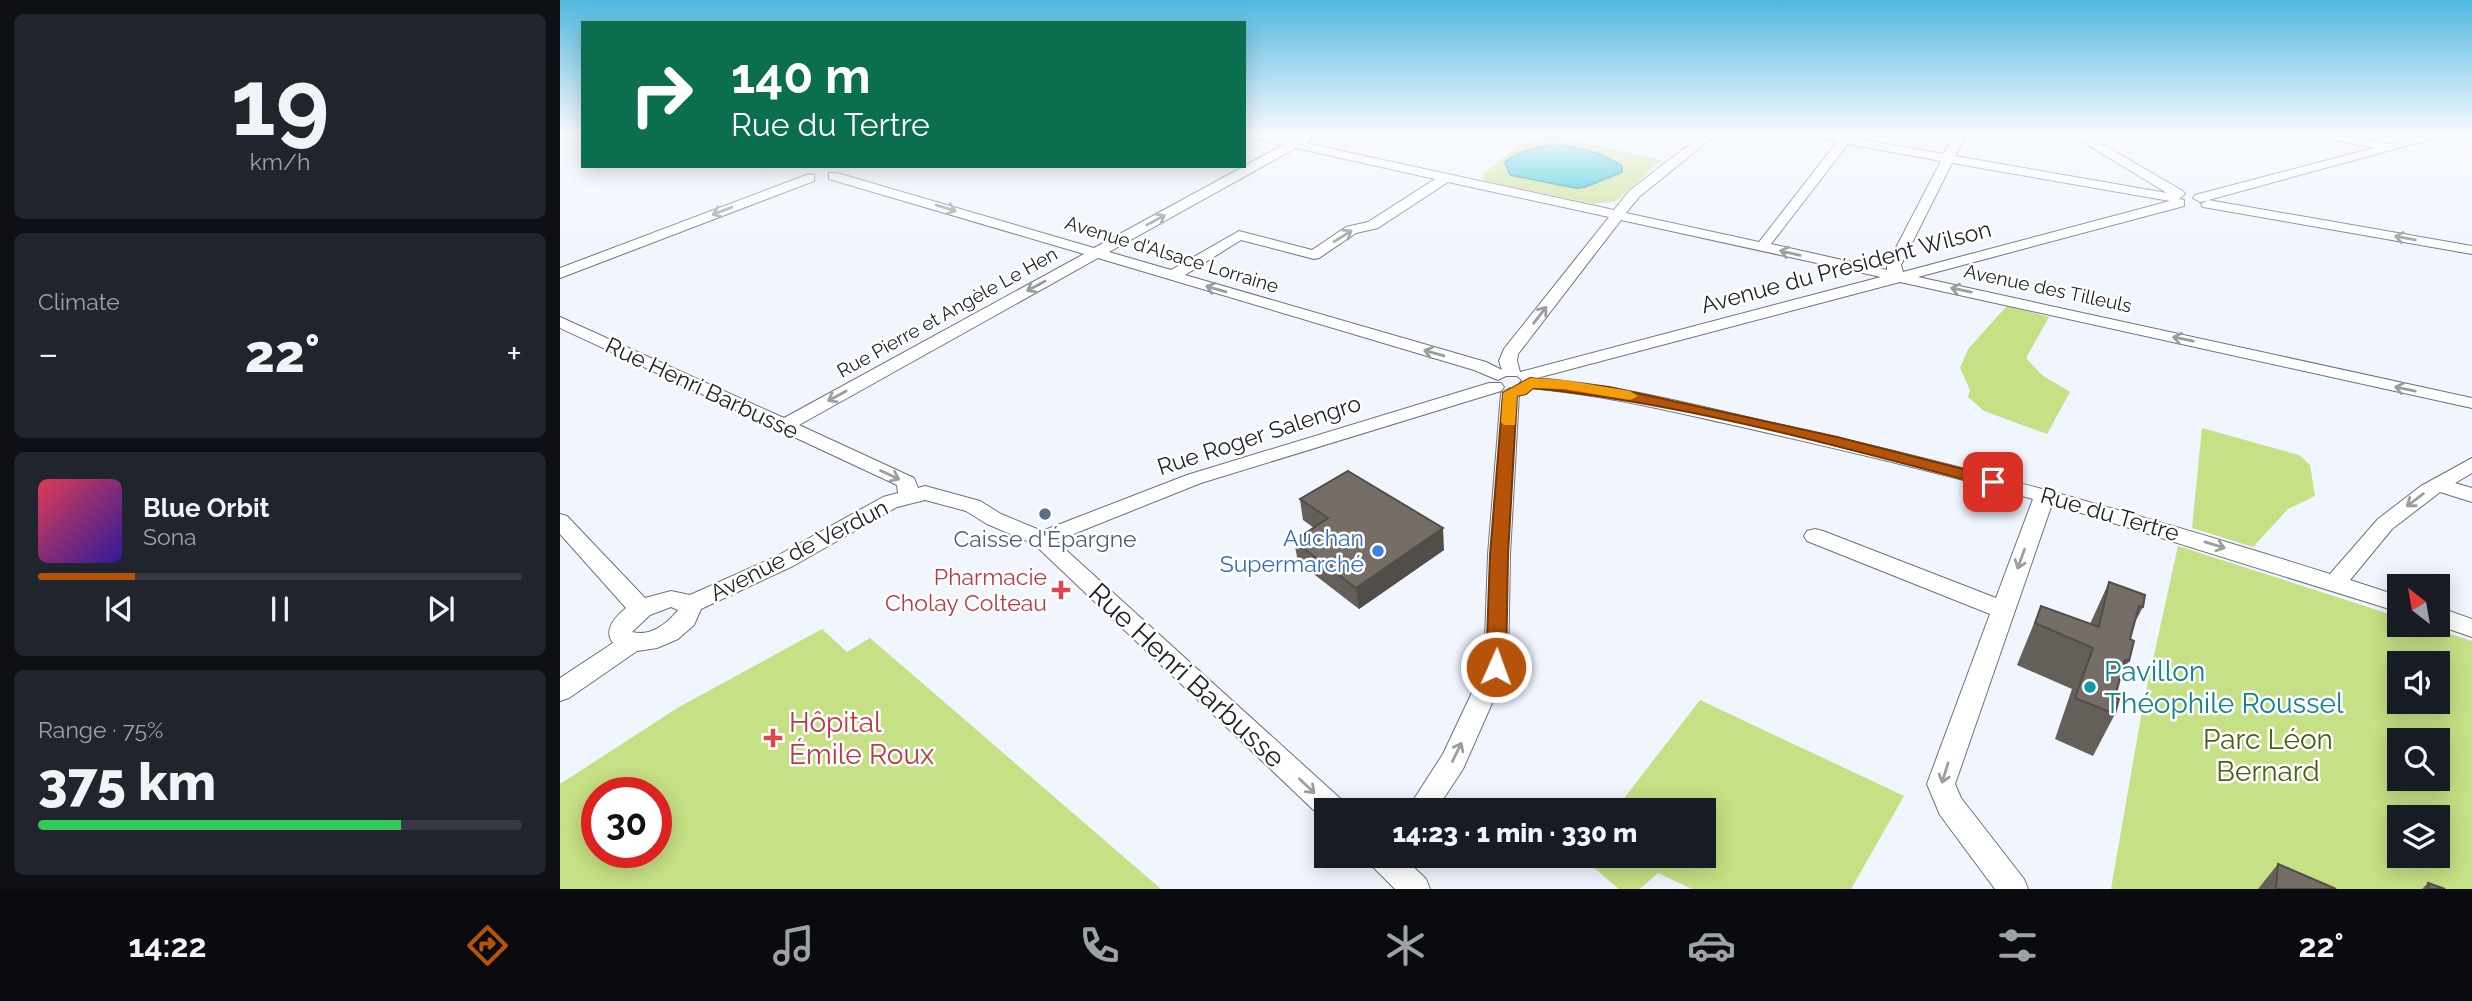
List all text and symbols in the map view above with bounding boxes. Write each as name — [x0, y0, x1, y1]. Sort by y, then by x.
text: 140 m — [731, 47, 871, 104]
text: 19 — [231, 49, 329, 156]
icon: right — [616, 49, 707, 140]
text: Rue du Tertre — [731, 106, 930, 143]
text: km/h — [250, 148, 310, 175]
one-way arrow — [934, 203, 956, 216]
one-way arrow — [712, 206, 734, 219]
street label: Avenue d'Alsace Lorraine — [1063, 211, 1281, 297]
one-way arrow — [1145, 213, 1165, 227]
street label: Avenue du Président Wilson — [1698, 215, 1994, 318]
one-way arrow — [1333, 228, 1352, 243]
one-way arrow — [2394, 231, 2417, 244]
street label: Rue Pierre et Angèle Le Hen — [833, 242, 1061, 382]
one-way arrow — [1779, 246, 1802, 259]
street label: Avenue des Tilleuls — [1962, 259, 2134, 317]
one-way arrow — [1027, 279, 1047, 293]
one-way arrow — [1205, 281, 1227, 294]
one-way arrow — [1950, 283, 1973, 297]
text: Climate — [38, 288, 120, 315]
one-way arrow — [1532, 306, 1547, 324]
text: 22° — [245, 323, 320, 384]
text: − — [38, 331, 58, 376]
text: + — [506, 331, 522, 376]
street label: Rue Henri Barbusse — [601, 331, 803, 444]
one-way arrow — [2172, 332, 2195, 346]
one-way arrow — [1423, 345, 1445, 358]
one-way arrow — [2394, 381, 2417, 395]
street label: Rue Roger Salengro — [1154, 389, 1364, 480]
one-way arrow — [827, 390, 848, 403]
pin — [1963, 452, 2023, 512]
icon: arrive — [1974, 463, 2012, 501]
one-way arrow — [879, 468, 900, 482]
street label: Rue du Tertre — [2038, 481, 2183, 546]
text: Blue Orbit — [143, 493, 270, 523]
street label: Avenue de Verdun — [705, 493, 892, 606]
one-way arrow — [2406, 493, 2424, 508]
marker: Caisse d'Épargne — [1037, 506, 1053, 522]
text: Sona — [143, 523, 197, 550]
place label: Auchan Supermarché — [1220, 524, 1364, 577]
place label: Caisse d'Épargne — [953, 525, 1137, 552]
one-way arrow — [2203, 540, 2225, 552]
marker: Auchan Supermarché — [1370, 543, 1386, 559]
one-way arrow — [2014, 548, 2027, 570]
place label: Pharmacie Cholay Colteau — [885, 563, 1047, 616]
north arrow — [2387, 574, 2450, 637]
map controls — [2387, 574, 2450, 868]
street label: Rue Henri Barbusse — [1082, 576, 1291, 775]
marker: Pharmacie Cholay Colteau — [1053, 582, 1069, 598]
icon: previous — [100, 590, 138, 628]
icon: pause — [261, 590, 299, 628]
icon: next — [422, 590, 460, 628]
position arrow — [1459, 630, 1533, 704]
button: sound — [2387, 651, 2450, 714]
place label: Pavillon Théophile Roussel — [2104, 655, 2344, 720]
marker: Pavillon Théophile Roussel — [2082, 679, 2098, 695]
place label: Hôpital Émile Roux — [789, 706, 934, 771]
text: Range · 75% — [38, 716, 163, 743]
park label: Parc Léon Bernard — [2203, 723, 2333, 788]
marker: Hôpital Émile Roux — [763, 728, 783, 748]
button: search — [2387, 728, 2450, 791]
one-way arrow — [1451, 742, 1464, 763]
text: 375 km — [38, 751, 216, 812]
one-way arrow — [1938, 762, 1951, 784]
speed limit sign: 30 — [581, 777, 672, 868]
one-way arrow — [1298, 778, 1315, 795]
button: layers — [2387, 805, 2450, 868]
text: 14:23 · 1 min · 330 m — [1393, 818, 1637, 848]
icon: directions — [463, 921, 512, 970]
icon: music — [769, 921, 818, 970]
icon: phone — [1075, 921, 1124, 970]
icon: climate — [1381, 921, 1430, 970]
icon: car — [1687, 921, 1736, 970]
icon: filters — [1993, 921, 2042, 970]
text: 14:22 — [128, 927, 207, 964]
text: 22° — [2299, 927, 2344, 964]

